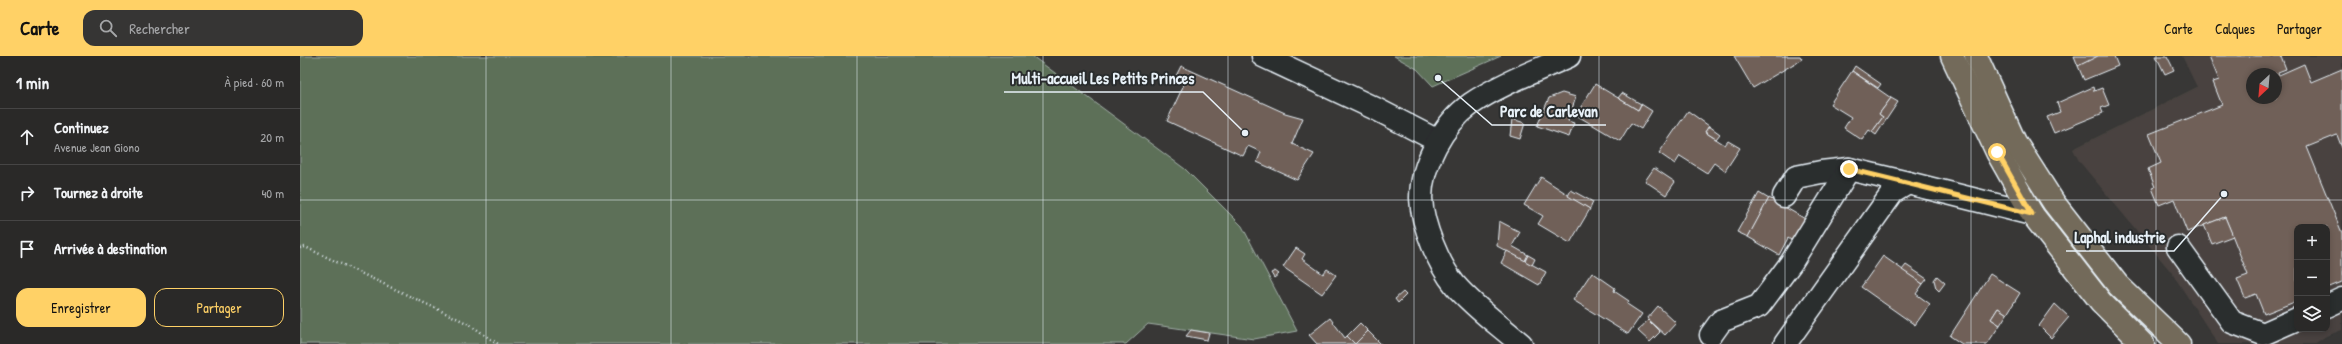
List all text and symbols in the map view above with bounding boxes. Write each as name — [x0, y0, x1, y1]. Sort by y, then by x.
search box — [83, 10, 363, 46]
text: Carte — [20, 15, 59, 41]
icon: search — [97, 17, 119, 39]
text: Rechercher — [129, 18, 190, 39]
text: Carte — [2164, 19, 2193, 38]
text: Calques — [2215, 19, 2255, 38]
text: Partager — [2277, 19, 2322, 38]
callout: Multi-accueil Les Petits Princes — [1004, 64, 1203, 92]
text: Multi-accueil Les Petits Princes — [1012, 67, 1195, 89]
north arrow — [2246, 68, 2282, 104]
text: 1 min — [16, 71, 49, 94]
text: À pied · 60 m — [225, 73, 284, 91]
callout: Parc de Carlevan — [1492, 97, 1606, 125]
text: Parc de Carlevan — [1500, 100, 1598, 122]
text: Continuez — [54, 117, 109, 138]
icon: ahead — [16, 126, 38, 148]
text: 20 m — [260, 128, 284, 146]
text: Avenue Jean Giono — [54, 138, 139, 156]
route start — [1988, 143, 2006, 161]
route end — [1840, 160, 1858, 178]
icon: right — [16, 182, 38, 204]
text: Tournez à droite — [54, 182, 143, 203]
text: 40 m — [261, 184, 284, 202]
callout: Laphal industrie — [2066, 223, 2174, 251]
map controls — [2294, 224, 2330, 332]
button: + — [2294, 224, 2330, 260]
text: Laphal industrie — [2074, 226, 2166, 249]
icon: arrive — [16, 238, 38, 260]
text: Arrivée à destination — [54, 238, 167, 259]
button: − — [2294, 260, 2330, 296]
button: Enregistrer — [16, 288, 146, 327]
button: Partager — [154, 288, 284, 327]
button: layers — [2294, 296, 2330, 332]

